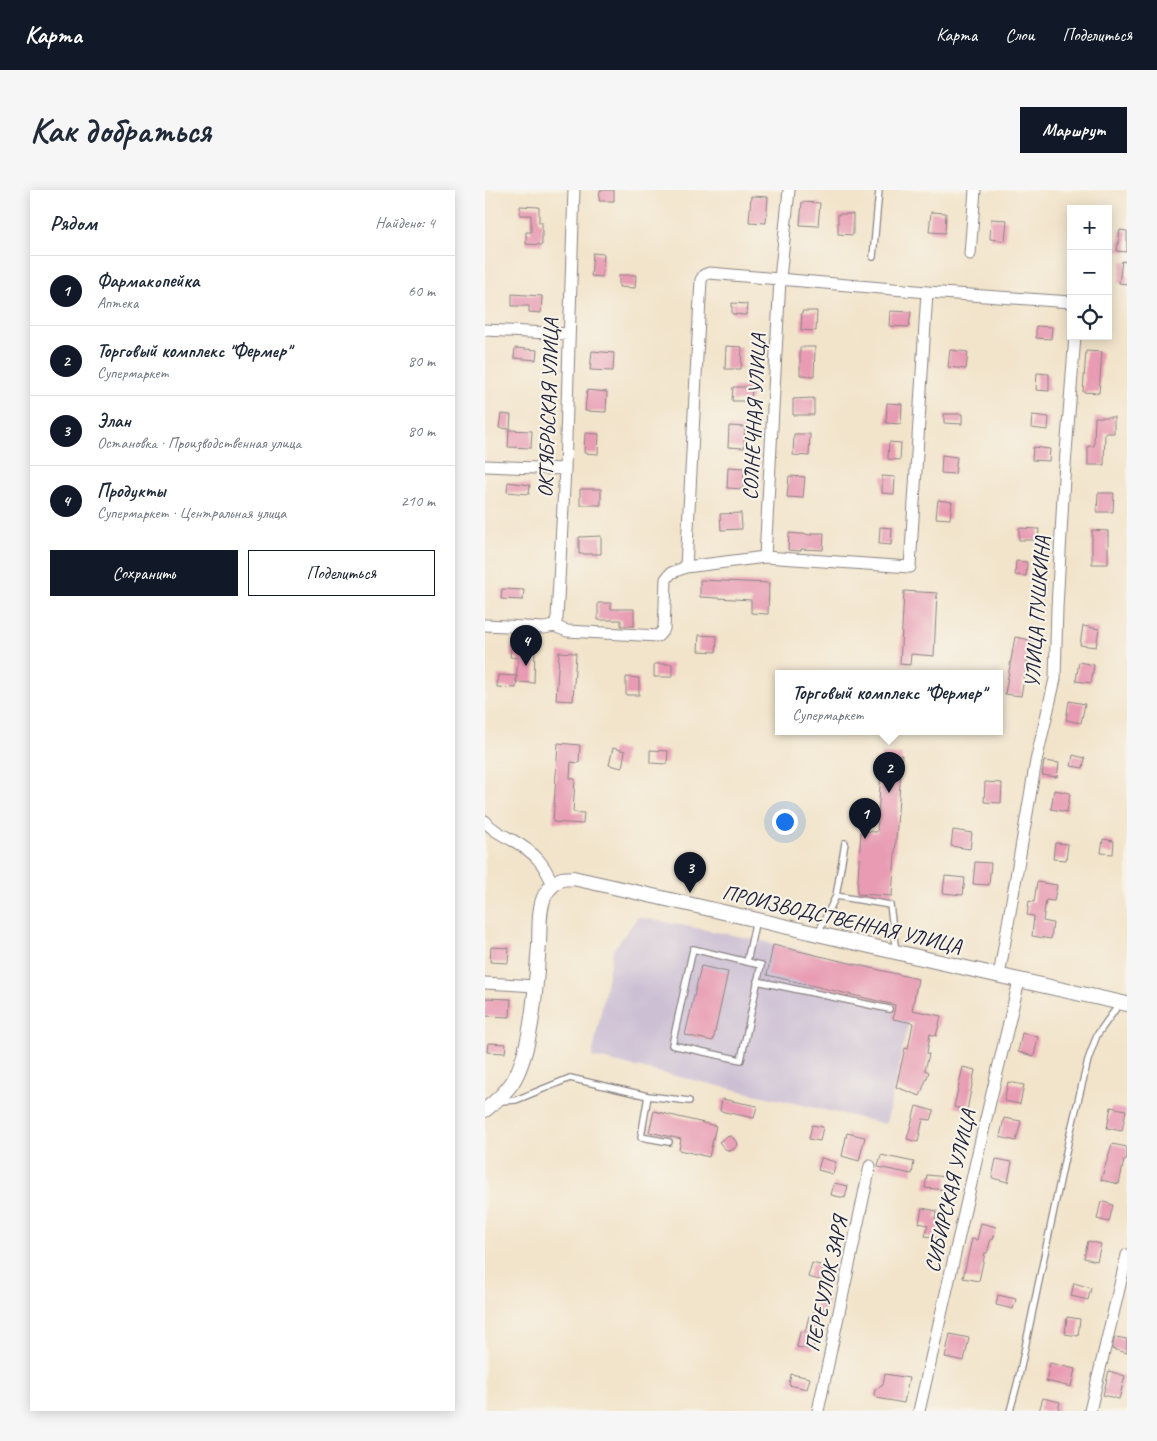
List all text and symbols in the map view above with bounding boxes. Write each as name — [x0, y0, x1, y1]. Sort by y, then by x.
text: Карта — [25, 20, 82, 50]
text: Карта — [936, 24, 977, 46]
text: Слои — [1005, 24, 1034, 46]
text: Поделиться — [1062, 24, 1132, 46]
button: Маршрут — [1020, 107, 1127, 153]
text: Как добраться — [30, 108, 211, 153]
map controls — [1067, 205, 1112, 340]
button: + — [1067, 205, 1112, 250]
text: Рядом — [50, 210, 97, 236]
text: Найдено: 4 — [375, 213, 435, 233]
button: − — [1067, 250, 1112, 295]
text: Фармакопейка — [97, 269, 199, 293]
text: 1 — [62, 281, 70, 301]
text: 60 m — [408, 281, 435, 301]
text: Аптека — [97, 293, 138, 313]
button: locate — [1067, 295, 1112, 340]
street label: ОКТЯБРЬСКАЯ УЛИЦА — [532, 316, 564, 498]
street label: СОЛНЕЧНАЯ УЛИЦА — [737, 332, 771, 501]
text: Торговый комплекс "Фермер" — [97, 339, 291, 363]
text: 2 — [62, 351, 70, 371]
text: 80 m — [408, 351, 435, 371]
text: Супермаркет — [97, 363, 168, 383]
text: Элан — [97, 409, 131, 433]
text: 3 — [62, 421, 70, 441]
text: 80 m — [408, 421, 435, 441]
text: Остановка · Производственная улица — [97, 433, 301, 453]
text: Продукты — [97, 479, 166, 503]
text: 4 — [62, 491, 70, 511]
text: 210 m — [401, 491, 435, 511]
text: Супермаркет · Центральная улица — [97, 503, 286, 523]
street label: УЛИЦА ПУШКИНА — [1019, 535, 1055, 689]
button: Сохранить — [50, 550, 238, 596]
button: Поделиться — [248, 550, 435, 596]
pin: 4 — [510, 625, 542, 666]
popup — [775, 670, 1003, 735]
text: Торговый комплекс "Фермер" — [792, 681, 986, 705]
text: Супермаркет — [792, 705, 864, 725]
pin: 2 — [873, 752, 905, 793]
pin: 1 — [849, 798, 881, 839]
your location — [772, 809, 798, 835]
pin: 3 — [674, 852, 706, 893]
street label: ПРОИЗВОДСТВЕННАЯ УЛИЦА — [720, 879, 965, 959]
street label: СИБИРСКАЯ УЛИЦА — [919, 1106, 982, 1275]
street label: ПЕРЕУЛОК ЗАРЯ — [799, 1211, 854, 1354]

